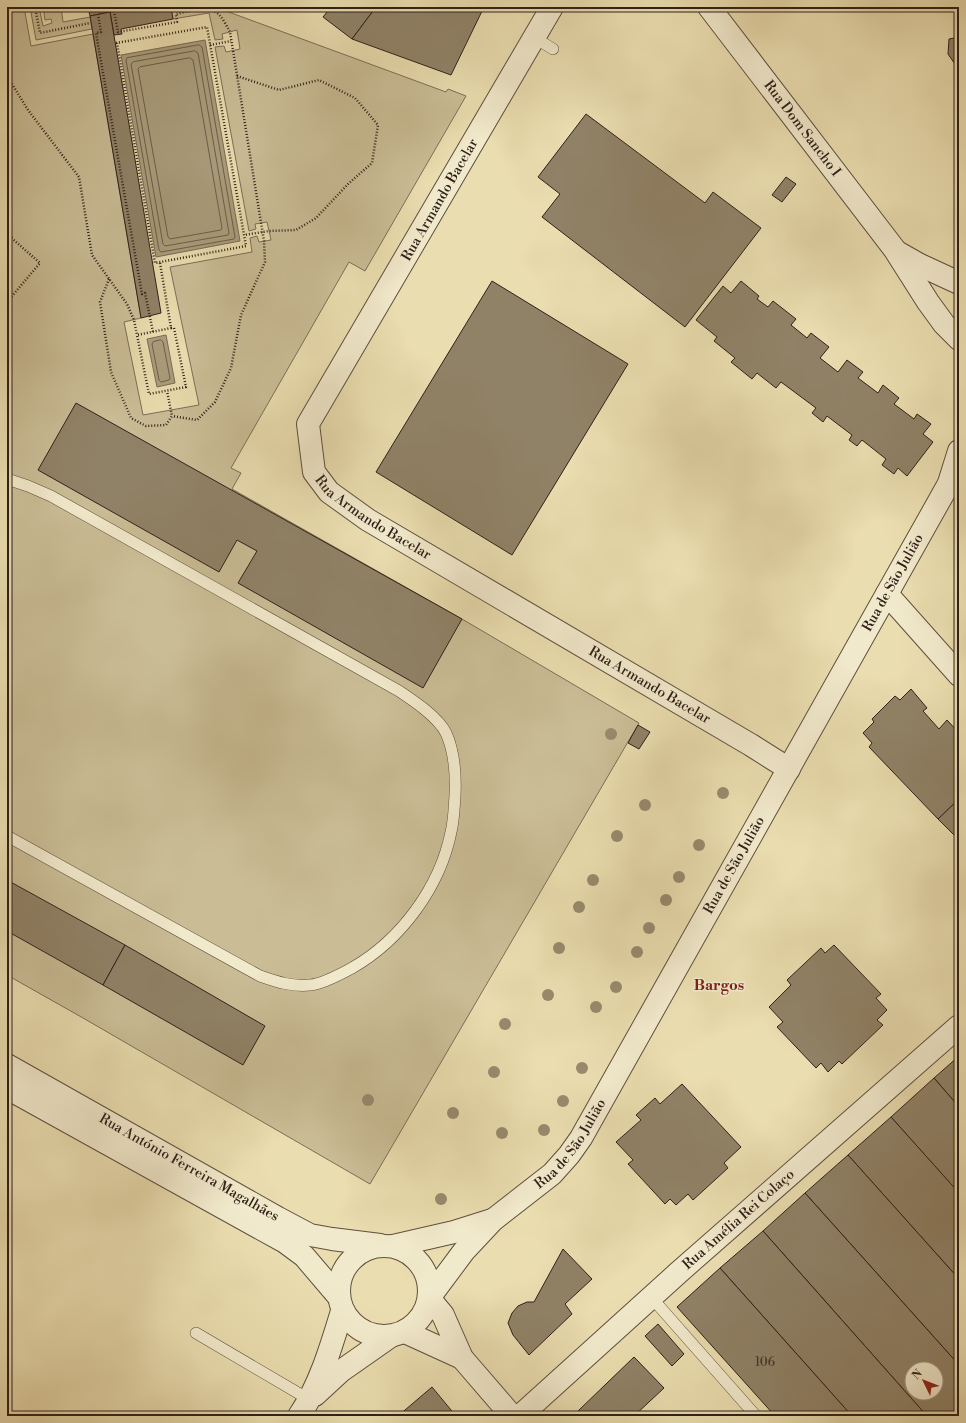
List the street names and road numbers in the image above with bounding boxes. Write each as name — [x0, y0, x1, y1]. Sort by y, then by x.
street label: Rua Dom Sancho I — [759, 77, 845, 181]
street label: Rua Armando Bacelar — [398, 136, 482, 264]
street label: Rua Armando Bacelar — [311, 472, 434, 564]
street label: Rua de São Julião — [858, 531, 928, 635]
street label: Rua Armando Bacelar — [585, 643, 714, 728]
street label: Rua de São Julião — [700, 813, 769, 917]
street label: Rua de São Julião — [531, 1096, 610, 1193]
street label: Rua António Ferreira Magalhães — [96, 1110, 282, 1226]
street label: Rua Amélia Rei Colaço — [679, 1165, 799, 1274]

